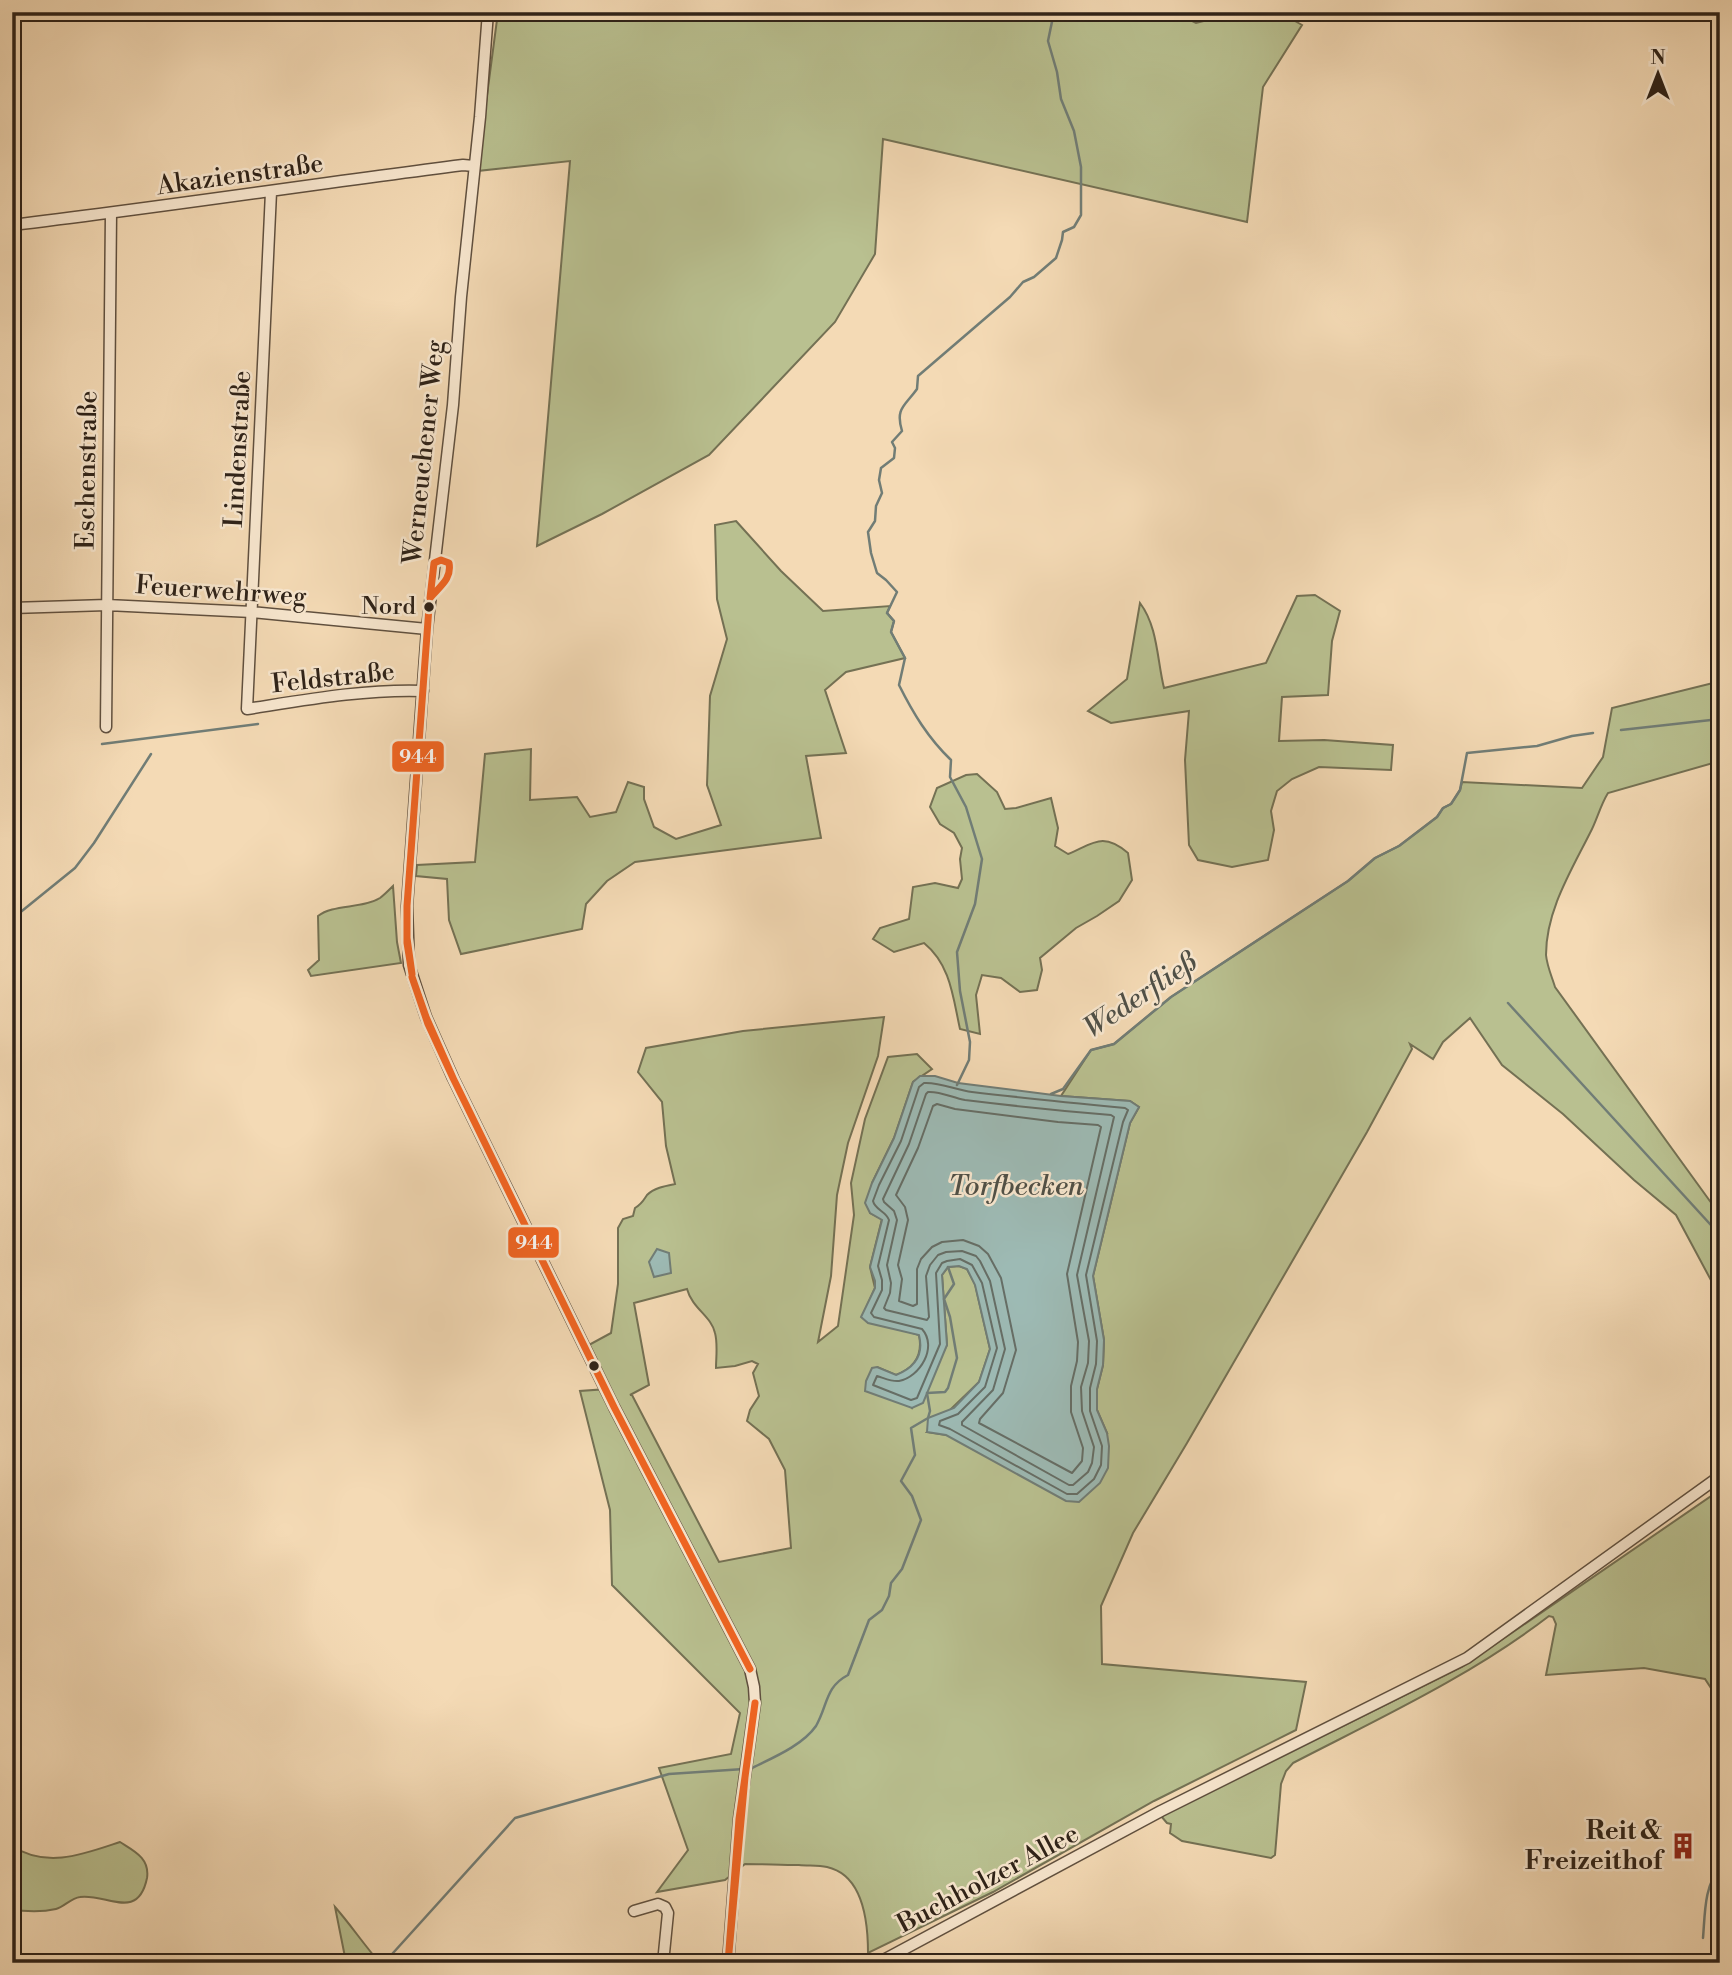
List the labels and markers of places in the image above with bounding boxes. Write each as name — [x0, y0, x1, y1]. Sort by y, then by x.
place label: Nord — [361, 592, 416, 622]
marker: Nord — [422, 600, 436, 614]
unlabelled marker — [587, 1359, 601, 1373]
place label: Reit & Freizeithof — [1525, 1815, 1665, 1877]
building icon: Reit & Freizeithof — [1668, 1831, 1698, 1861]

